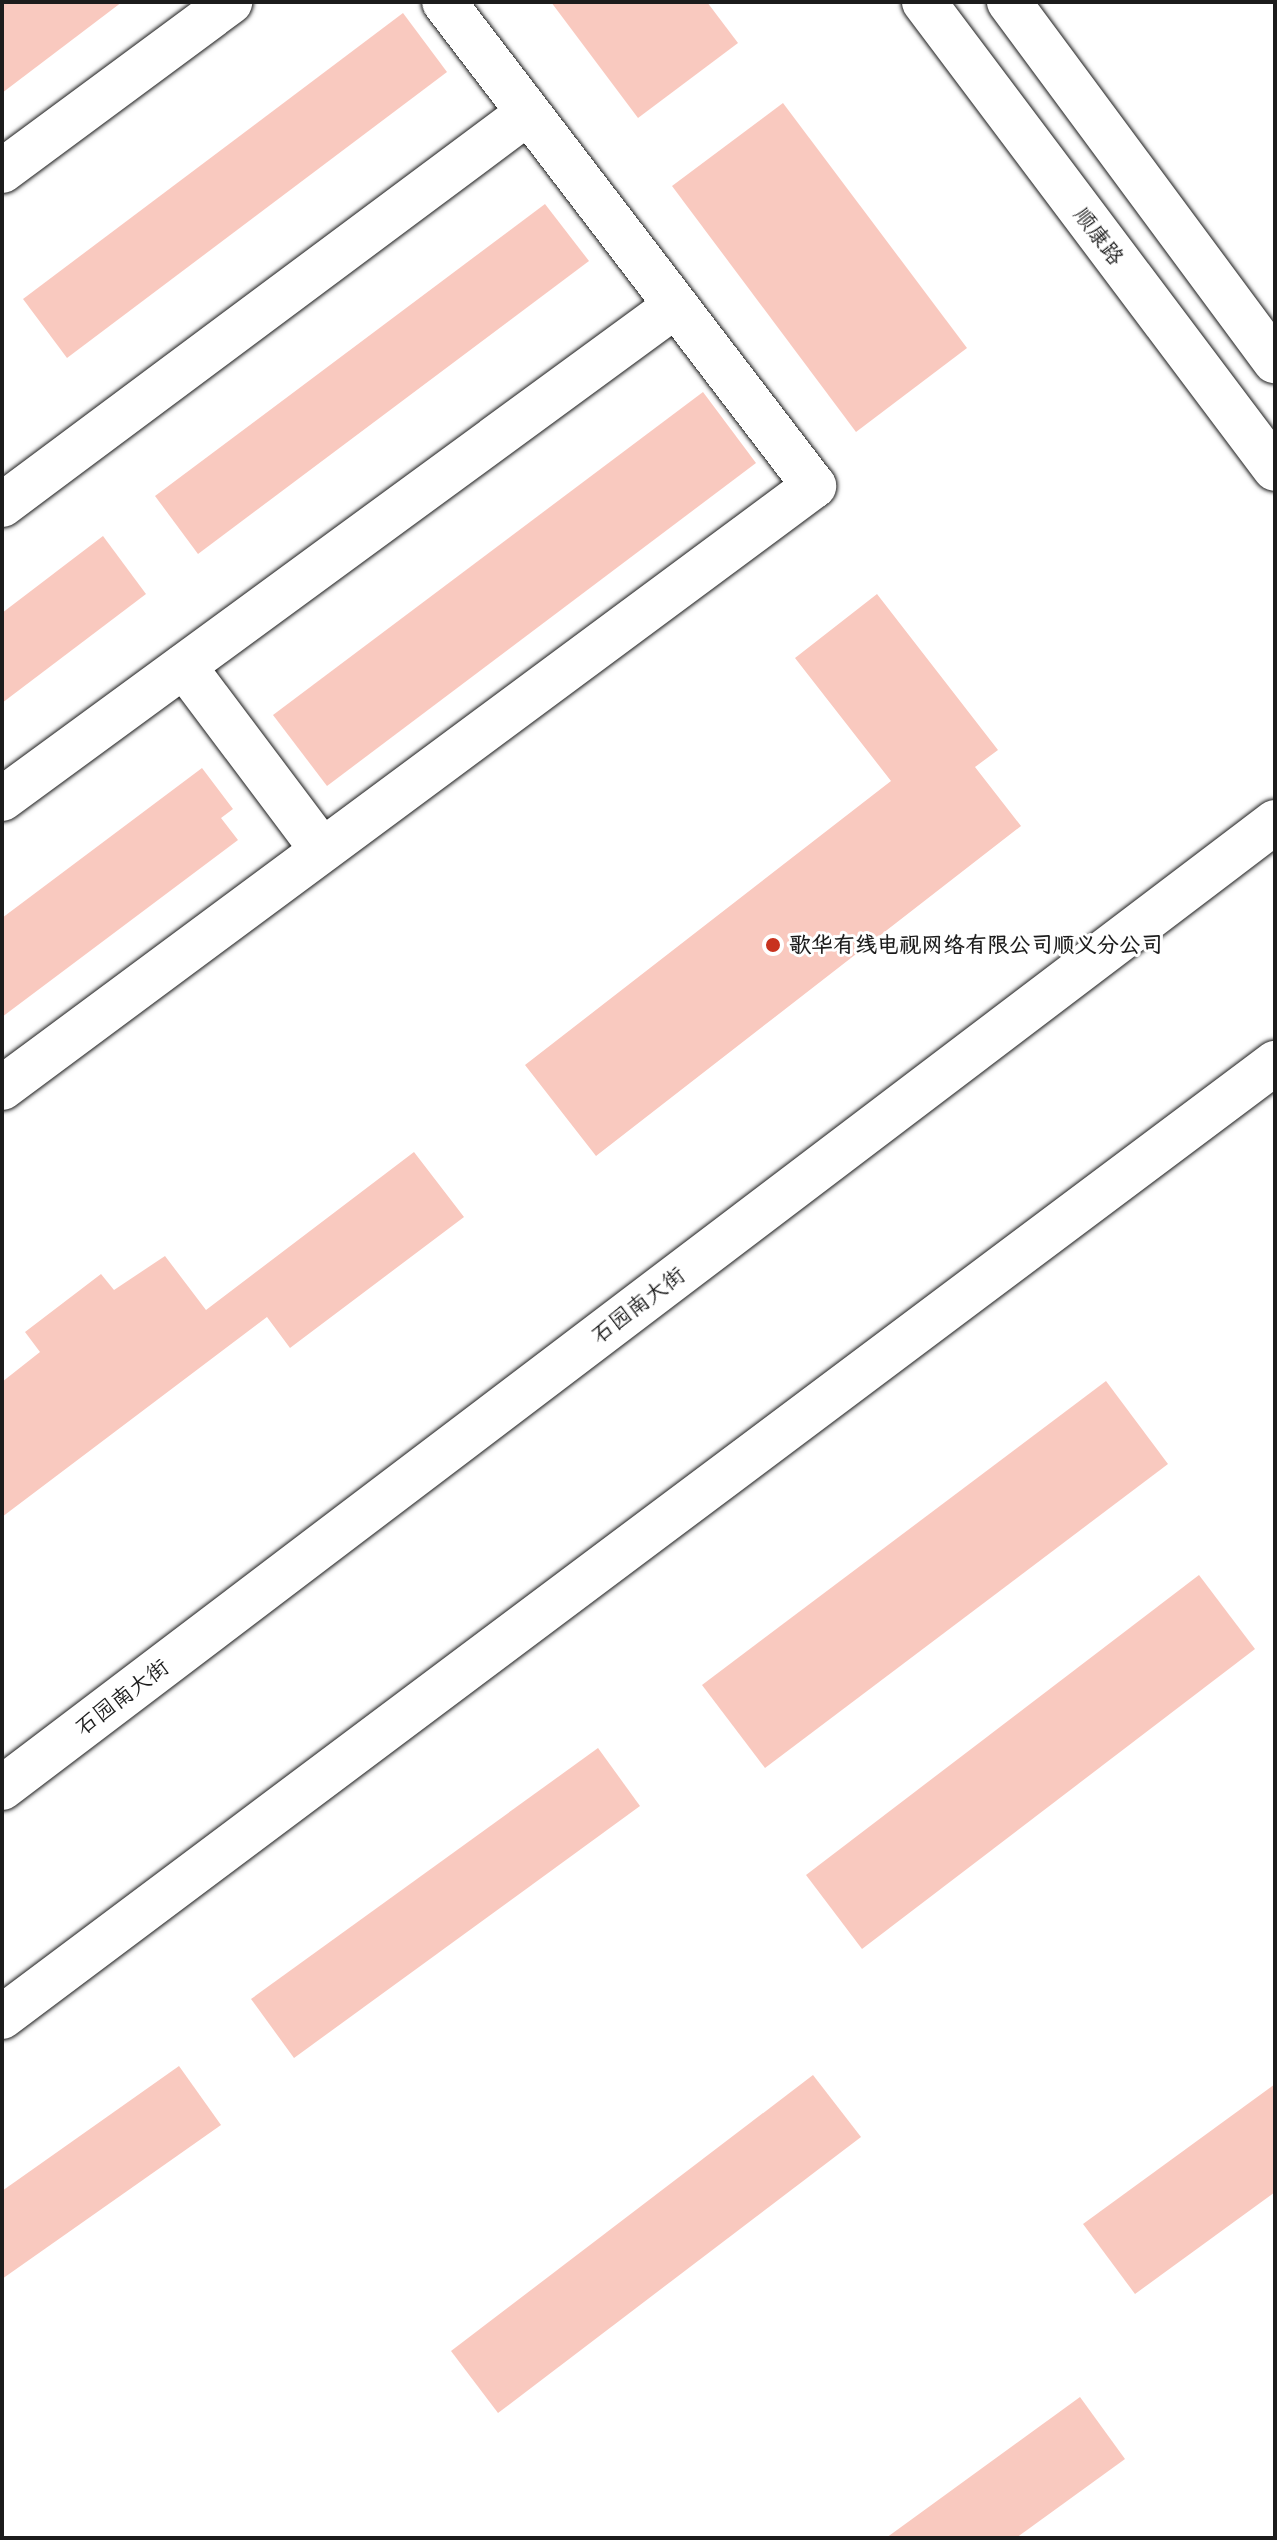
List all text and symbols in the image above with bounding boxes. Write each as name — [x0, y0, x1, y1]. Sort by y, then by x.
street label: 顺康路 — [1069, 202, 1129, 270]
place label: 歌华有线电视网络有限公司顺义分公司 — [789, 932, 1163, 958]
marker: 歌华有线电视网络有限公司顺义分公司 — [764, 936, 782, 954]
street label: 石园南大街 — [586, 1261, 690, 1349]
street label: 石园南大街 — [70, 1653, 174, 1741]

